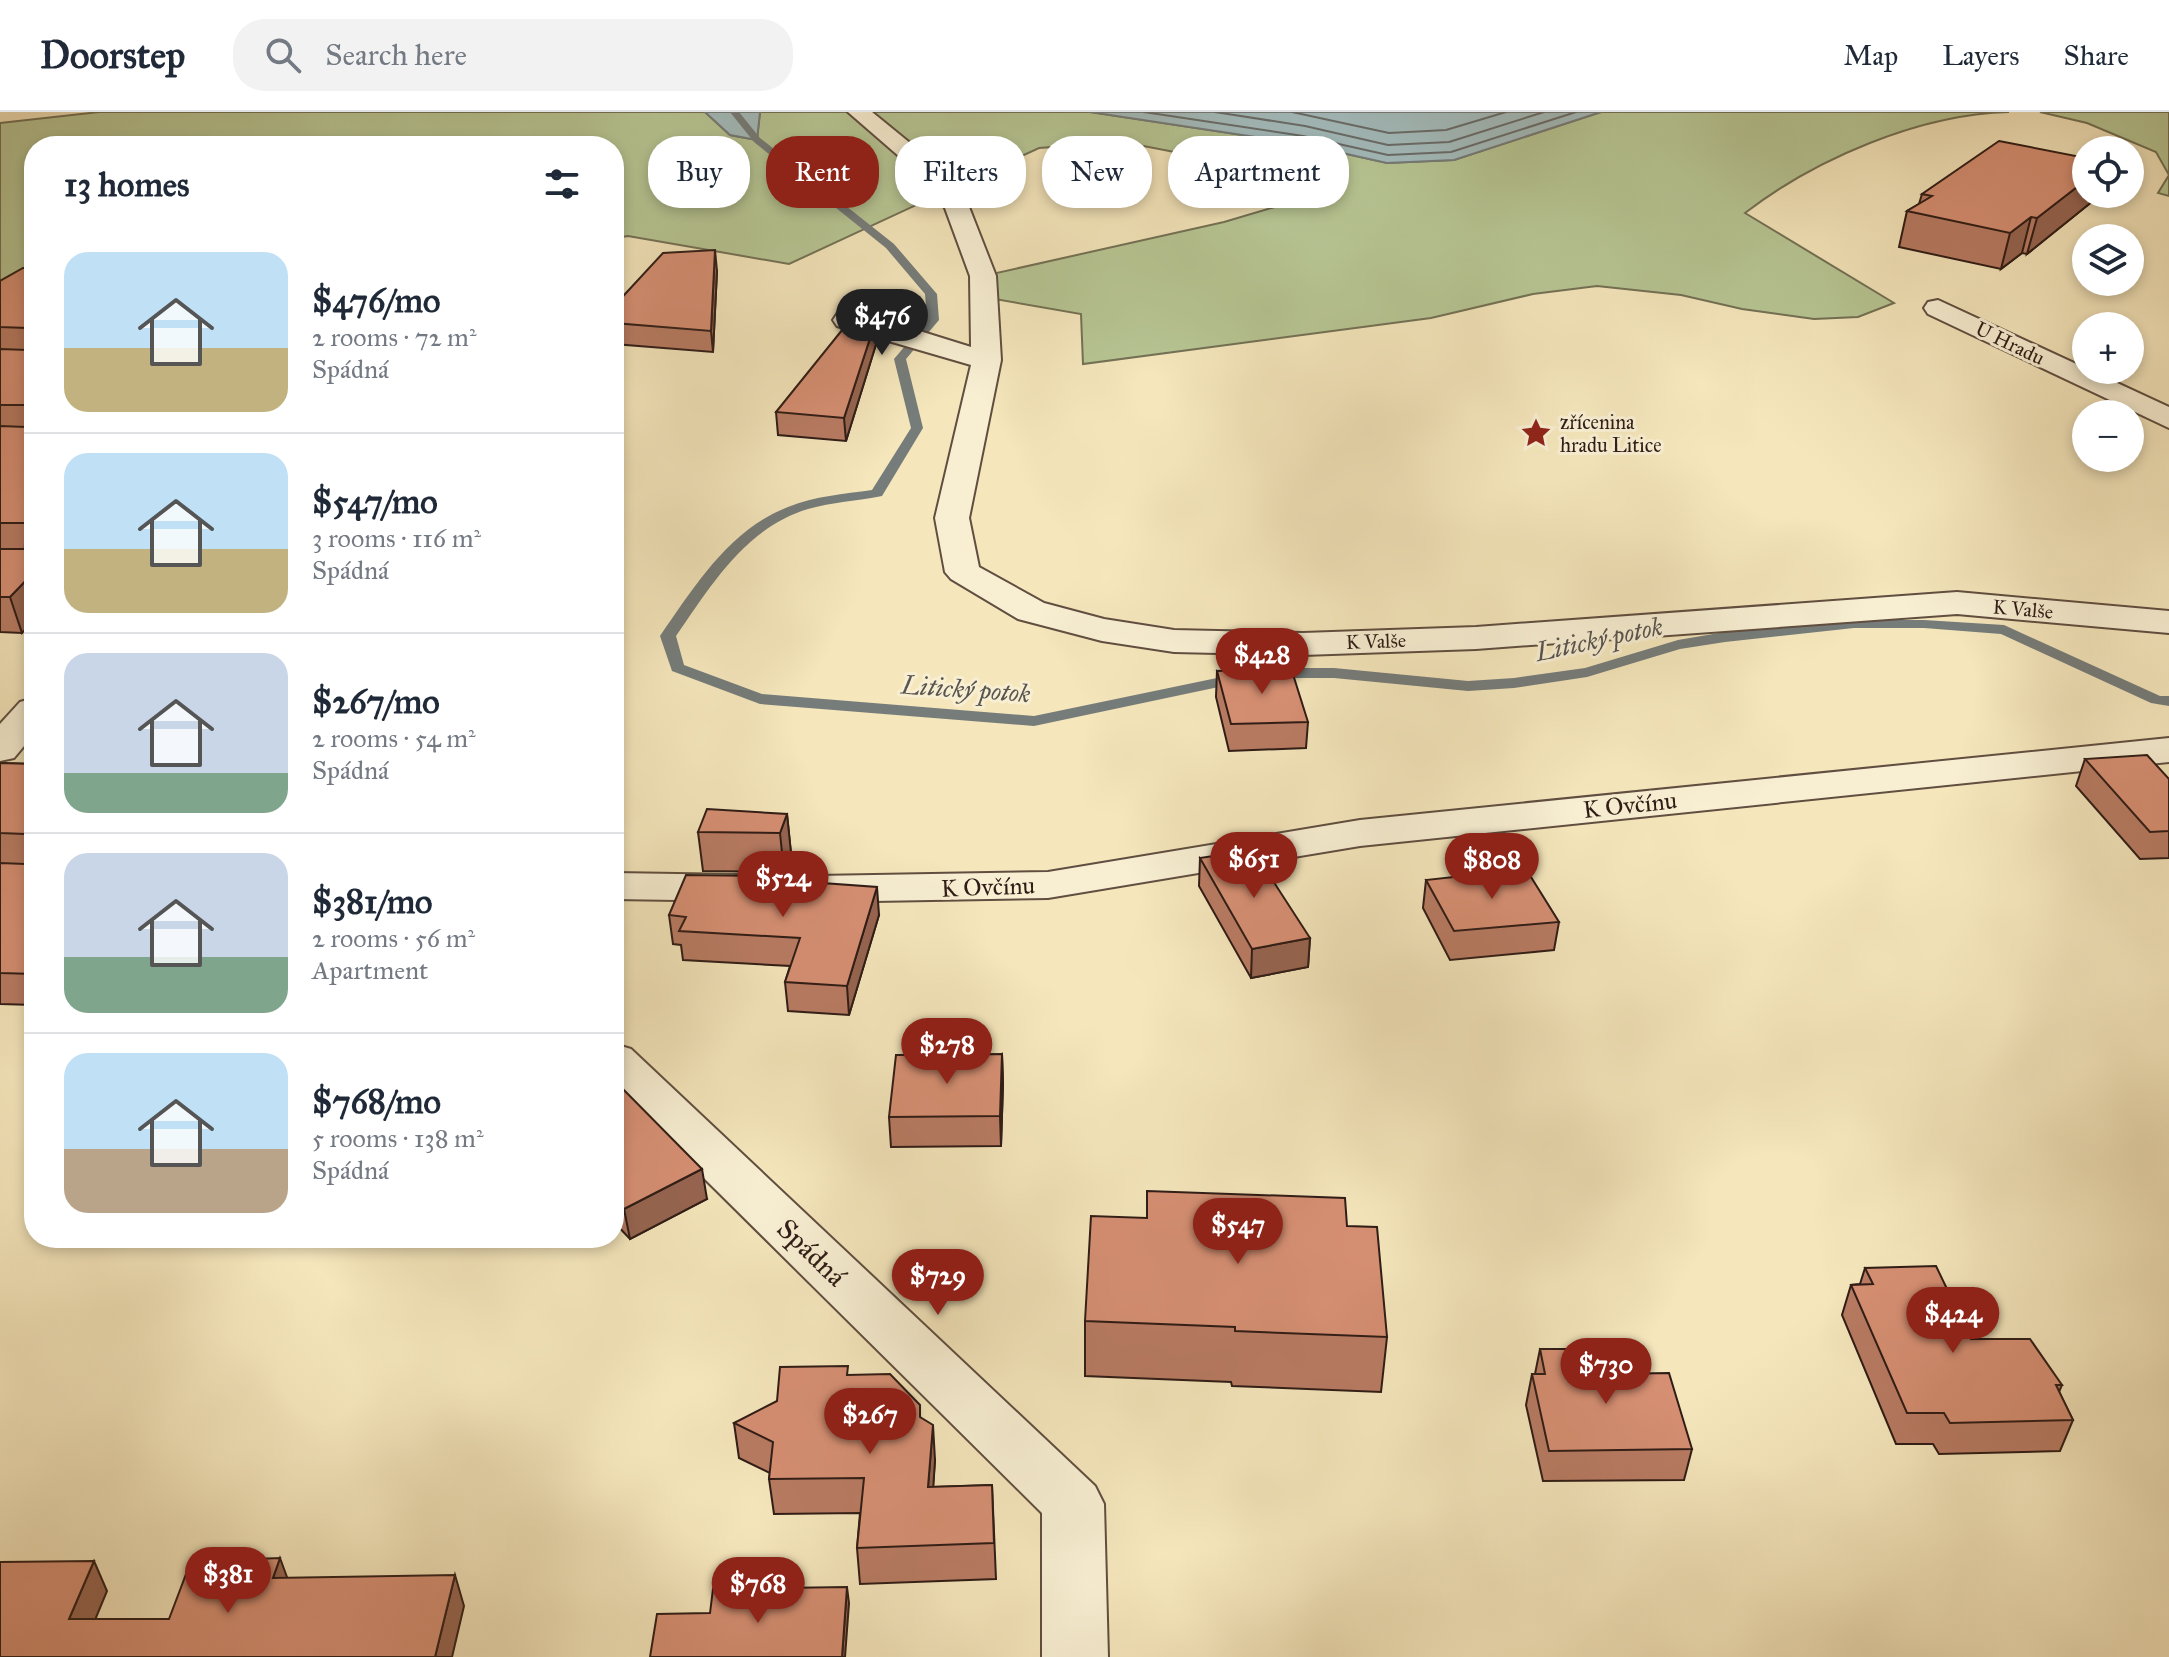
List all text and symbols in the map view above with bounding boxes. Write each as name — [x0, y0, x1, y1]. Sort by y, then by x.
search box — [233, 19, 793, 91]
text: Doorstep — [40, 32, 185, 78]
icon: search — [261, 33, 305, 77]
text: Search here — [325, 37, 467, 73]
text: Map — [1843, 38, 1898, 73]
text: Layers — [1942, 38, 2020, 73]
text: Share — [2064, 38, 2129, 73]
chip: Buy — [648, 136, 750, 208]
chip: Rent — [766, 136, 879, 208]
chip: Filters — [895, 136, 1026, 208]
chip: New — [1042, 136, 1152, 208]
chip: Apartment — [1168, 136, 1349, 208]
map controls — [2072, 136, 2144, 472]
button: locate — [2072, 136, 2144, 208]
icon: filters — [540, 162, 584, 206]
text: 13 homes — [64, 164, 189, 205]
button: layers — [2072, 224, 2144, 296]
text: $476/mo — [312, 280, 440, 321]
icon: home — [128, 284, 224, 380]
pin: $476 — [835, 289, 929, 357]
text: $476 — [854, 299, 910, 331]
button: + — [2072, 312, 2144, 384]
street label: U Hradu — [1971, 316, 2049, 370]
text: 2 rooms · 72 m² — [312, 321, 476, 353]
text: Spádná — [312, 353, 389, 385]
button: − — [2072, 400, 2144, 472]
place label: zřícenina hradu Litice — [1560, 410, 1662, 457]
place icon: zřícenina hradu Litice — [1519, 416, 1553, 450]
text: $547/mo — [312, 481, 438, 522]
icon: home — [128, 485, 224, 581]
text: 3 rooms · 116 m² — [312, 522, 481, 554]
text: Spádná — [312, 554, 389, 586]
street label: K Valše — [1992, 594, 2054, 624]
water label: Litický potok — [1531, 610, 1666, 669]
pin: $428 — [1215, 628, 1309, 696]
street label: K Valše — [1345, 628, 1407, 654]
text: $428 — [1234, 638, 1290, 670]
water label: Litický potok — [899, 668, 1032, 711]
text: $267/mo — [312, 681, 440, 722]
icon: home — [128, 685, 224, 781]
text: 2 rooms · 54 m² — [312, 722, 476, 754]
text: Spádná — [312, 754, 389, 786]
street label: K Ovčínu — [1582, 785, 1679, 825]
pin: $651 — [1207, 832, 1301, 900]
pin: $808 — [1445, 833, 1539, 901]
text: $651 — [1228, 842, 1280, 874]
text: $808 — [1463, 843, 1521, 875]
pin: $524 — [736, 851, 830, 919]
text: $524 — [756, 861, 811, 893]
street label: K Ovčínu — [940, 870, 1036, 904]
text: $381/mo — [312, 881, 433, 922]
icon: home — [128, 885, 224, 981]
text: 2 rooms · 56 m² — [312, 922, 475, 954]
text: Apartment — [312, 954, 428, 986]
pin: $278 — [900, 1018, 994, 1086]
text: $278 — [919, 1028, 975, 1060]
text: $768/mo — [312, 1081, 441, 1122]
icon: home — [128, 1085, 224, 1181]
text: 5 rooms · 138 m² — [312, 1122, 484, 1154]
text: Spádná — [312, 1154, 389, 1186]
pin: $547 — [1191, 1198, 1285, 1266]
text: $547 — [1211, 1208, 1265, 1240]
street label: Spádná — [770, 1211, 854, 1294]
pin: $729 — [891, 1249, 985, 1317]
text: $729 — [910, 1259, 966, 1291]
pin: $424 — [1906, 1287, 2000, 1355]
text: $424 — [1924, 1297, 1982, 1329]
pin: $730 — [1559, 1338, 1653, 1406]
text: $730 — [1578, 1348, 1634, 1380]
pin: $267 — [823, 1388, 917, 1456]
text: $267 — [842, 1398, 898, 1430]
pin: $381 — [181, 1547, 275, 1615]
text: $381 — [203, 1557, 253, 1589]
pin: $768 — [711, 1557, 805, 1625]
text: $768 — [730, 1567, 786, 1599]

